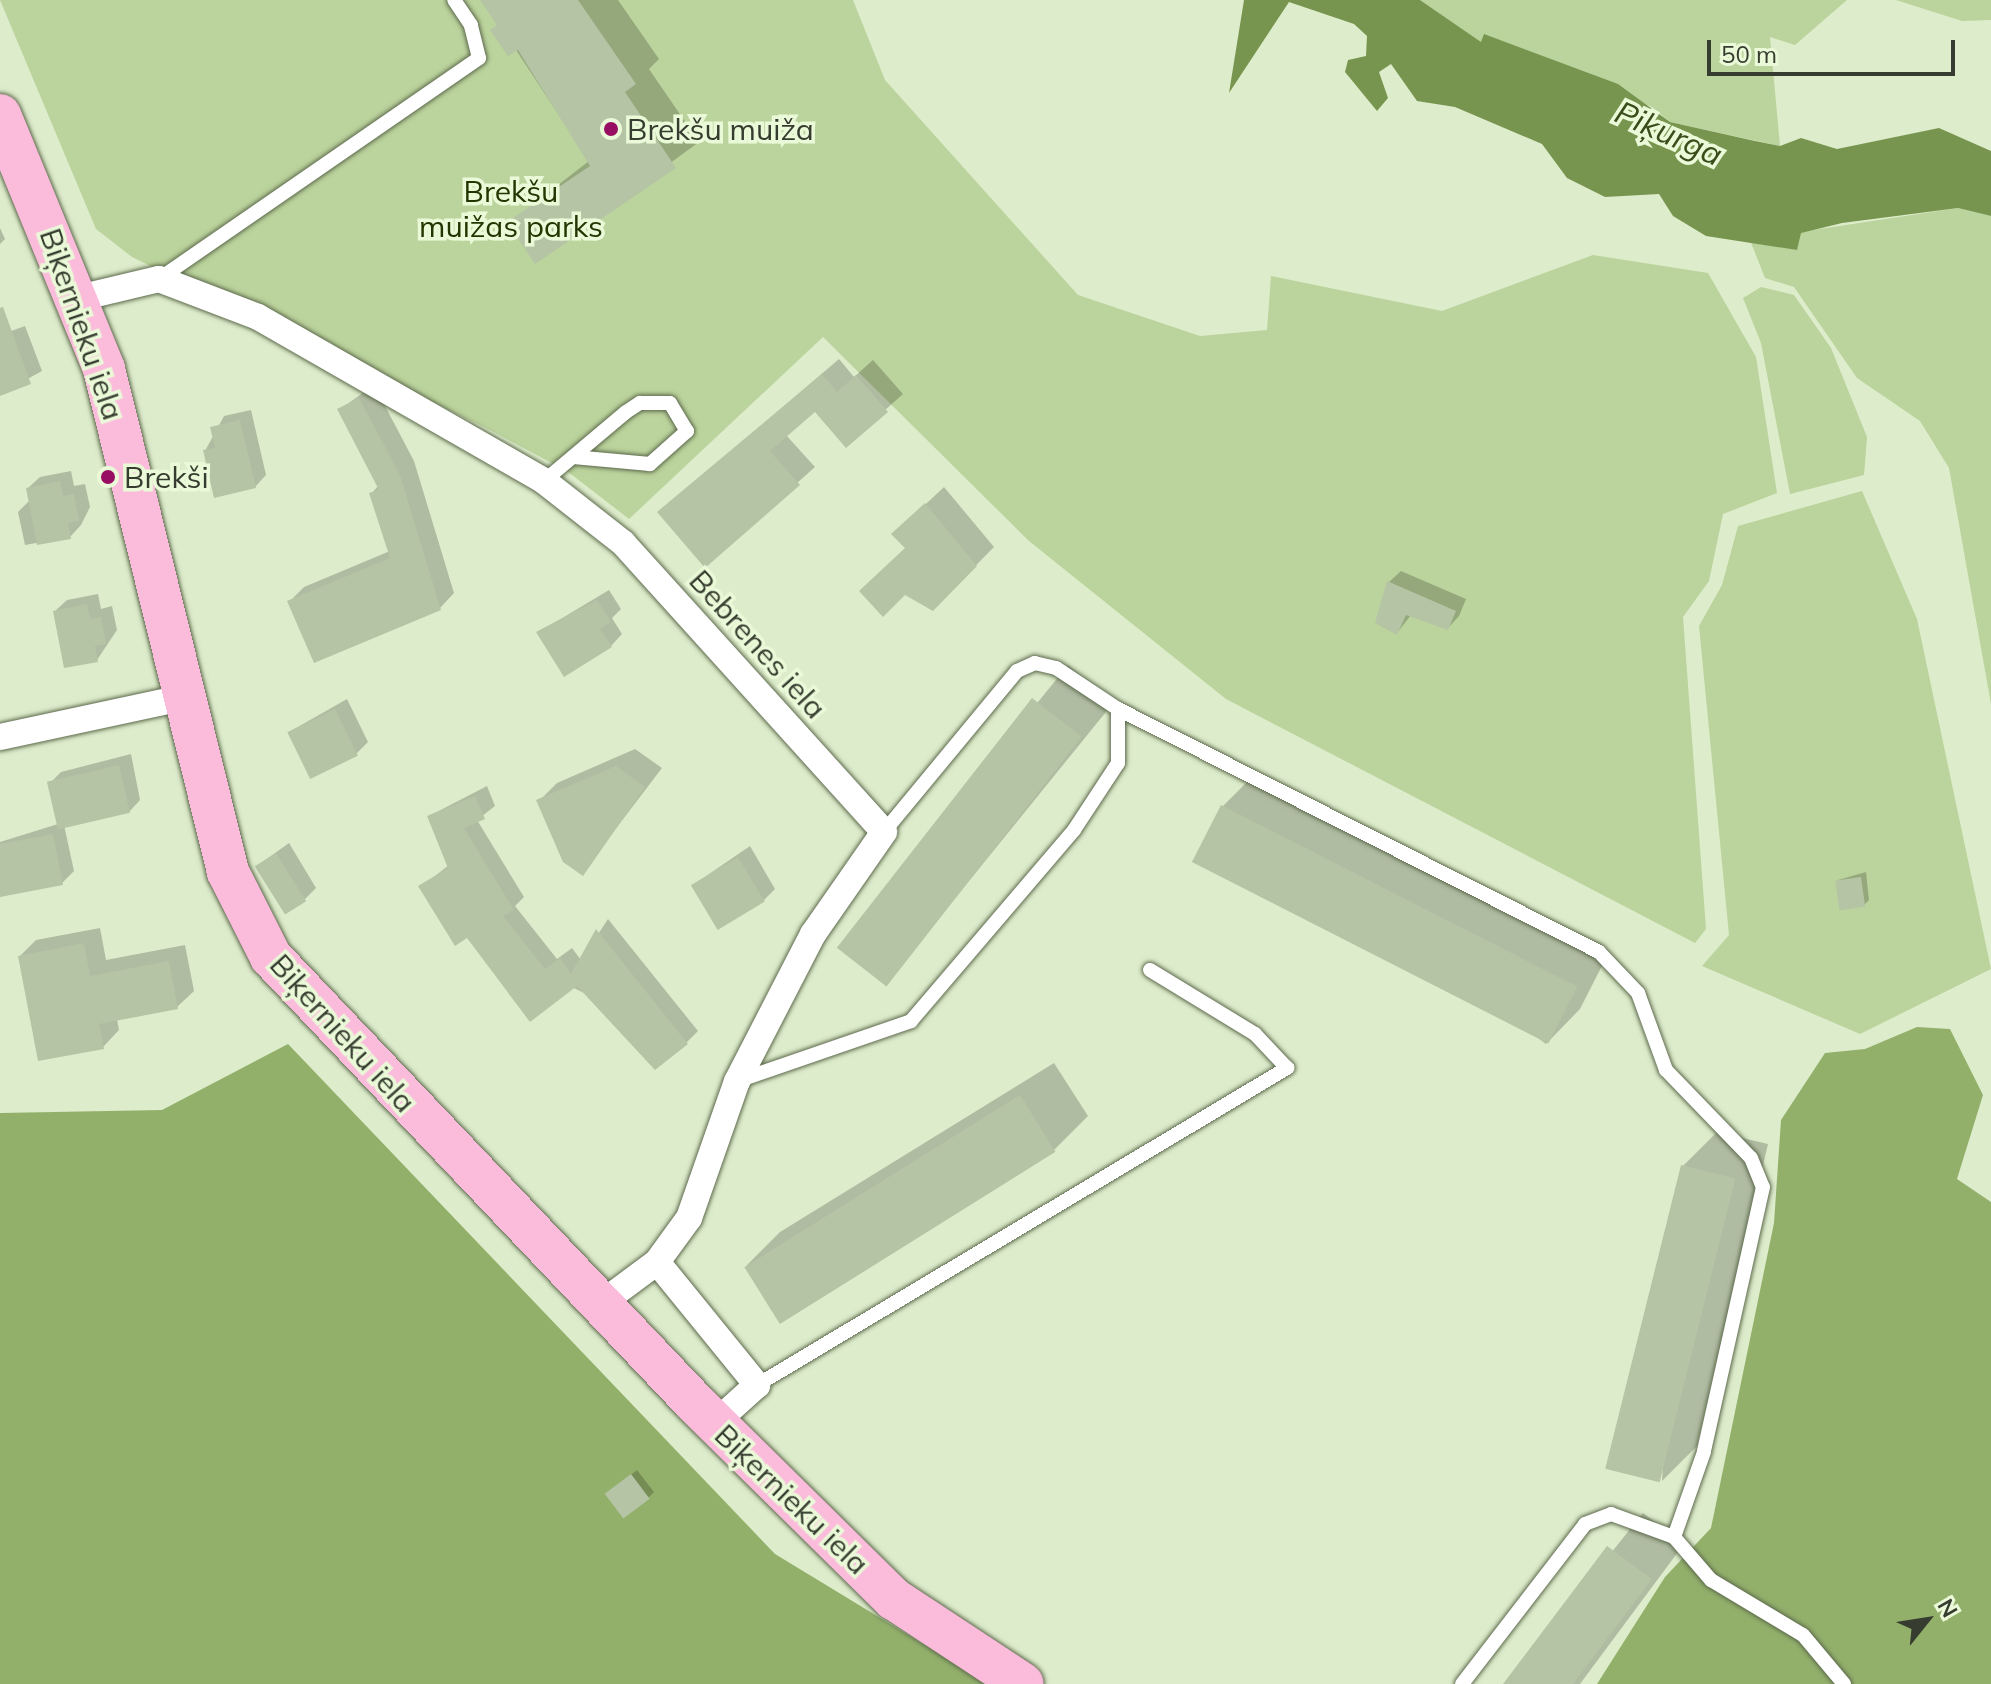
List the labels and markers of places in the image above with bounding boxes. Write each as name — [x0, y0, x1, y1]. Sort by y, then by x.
place label: Brekšu muiža — [627, 111, 814, 147]
marker: Brekšu muiža — [602, 120, 620, 138]
place label: Brekši — [124, 459, 209, 495]
marker: Brekši — [99, 468, 117, 486]

